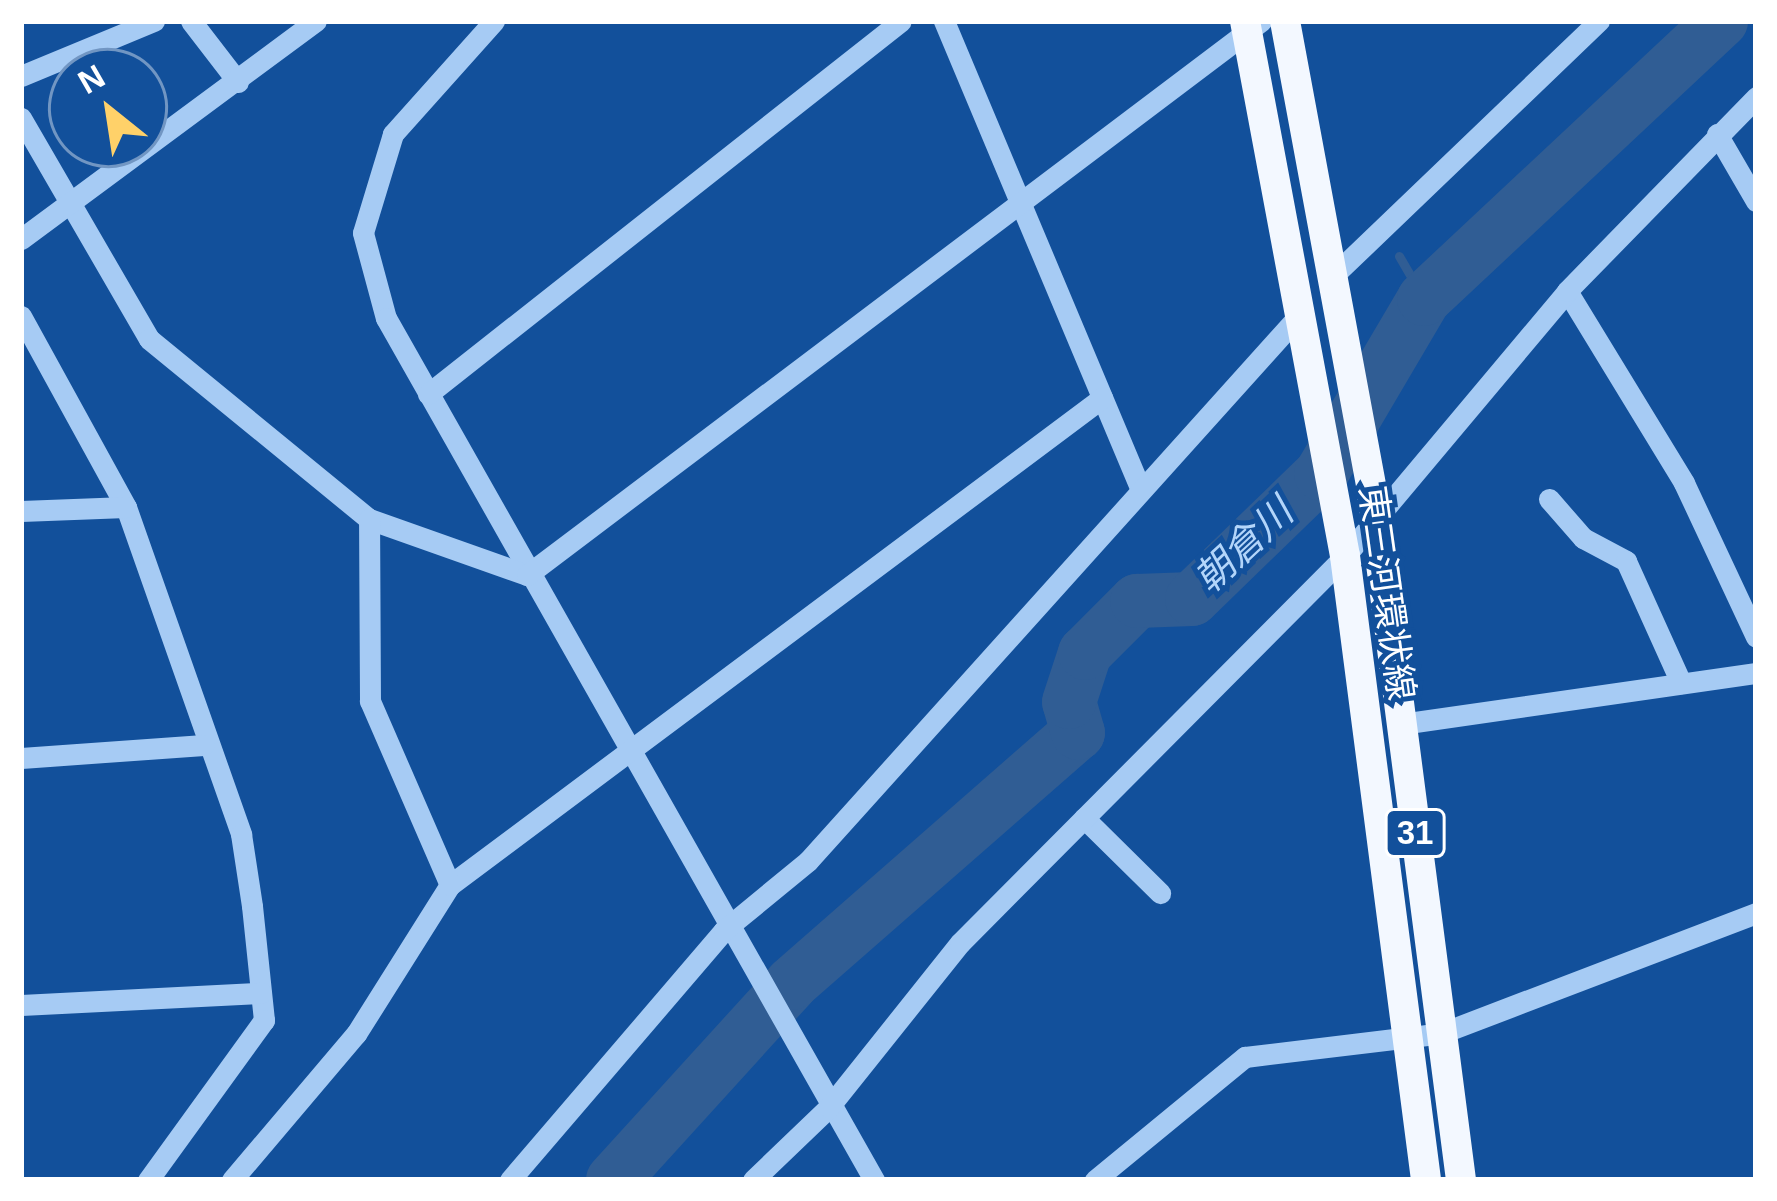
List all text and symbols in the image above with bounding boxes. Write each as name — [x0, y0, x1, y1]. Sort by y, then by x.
north arrow — [48, 48, 168, 168]
text: N — [72, 57, 111, 101]
street label: 東三河環状線 — [1351, 483, 1423, 703]
water label: 朝倉川 — [1185, 489, 1303, 603]
road number: 31 — [1382, 806, 1448, 860]

